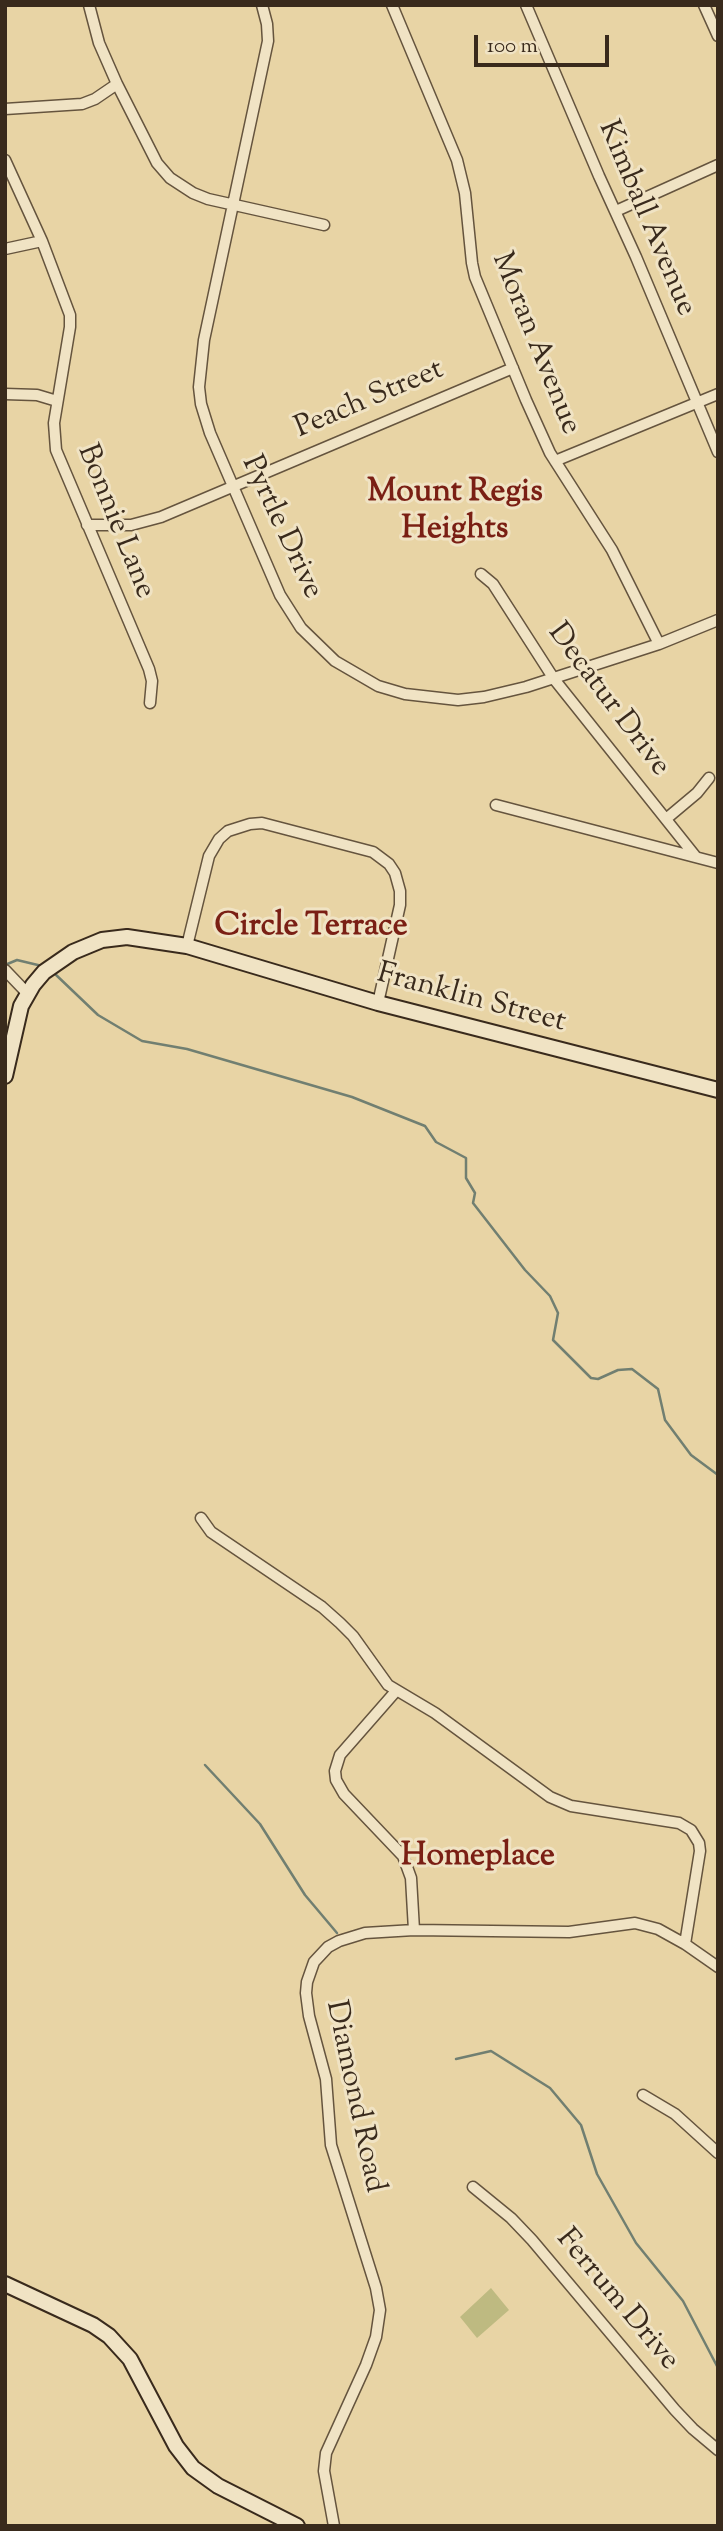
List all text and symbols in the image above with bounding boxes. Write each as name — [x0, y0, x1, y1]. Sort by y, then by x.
scale bar — [478, 21, 613, 65]
text: 100 m — [487, 32, 538, 62]
street label: Kimball Avenue — [588, 116, 702, 322]
street label: Moran Avenue — [481, 248, 587, 440]
street label: Peach Street — [290, 354, 450, 448]
street label: Bonnie Lane — [67, 440, 161, 604]
street label: Pyrtle Drive — [231, 451, 329, 605]
district label: Mount Regis Heights — [367, 476, 543, 551]
street label: Decatur Drive — [538, 617, 676, 785]
district label: Circle Terrace — [214, 910, 408, 948]
street label: Franklin Street — [373, 958, 569, 1042]
district label: Homeplace — [401, 1840, 555, 1878]
street label: Diamond Road — [315, 1998, 391, 2196]
street label: Ferrum Drive — [547, 2223, 685, 2379]

